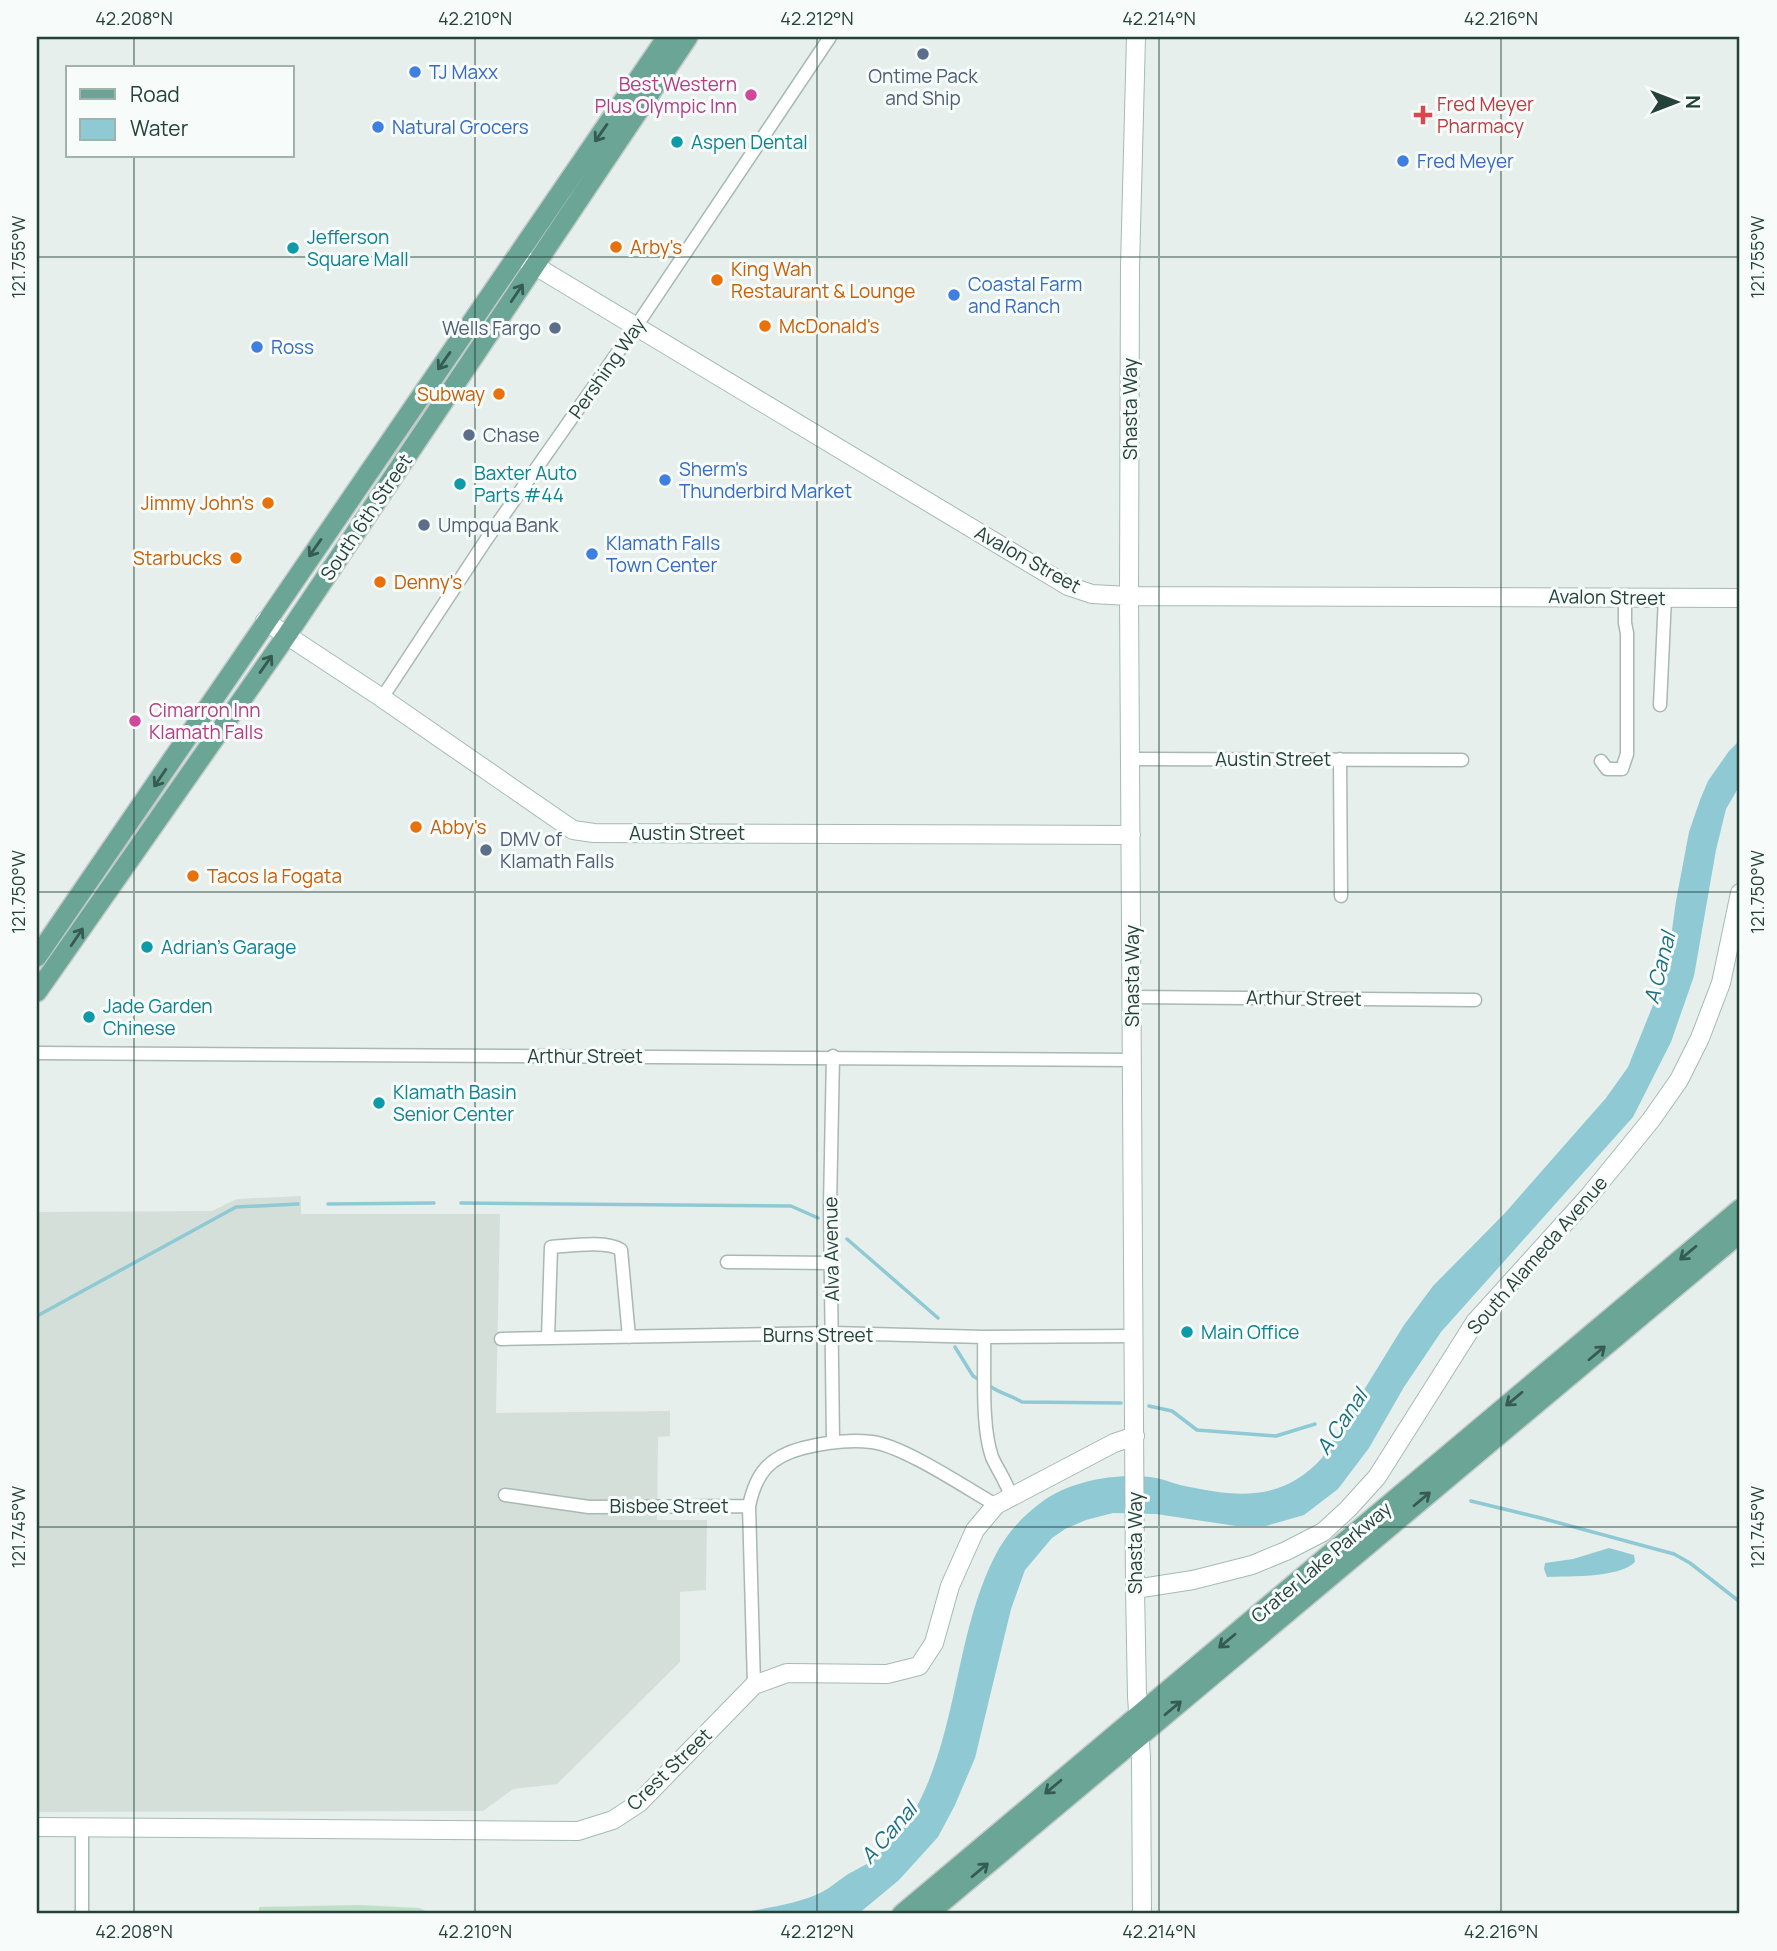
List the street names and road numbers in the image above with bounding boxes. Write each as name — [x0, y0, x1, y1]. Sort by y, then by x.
street label: Pershing Way — [563, 312, 651, 424]
street label: Shasta Way — [1117, 358, 1143, 460]
street label: South 6th Street — [314, 449, 418, 585]
street label: Avalon Street — [970, 519, 1086, 599]
street label: Avalon Street — [1548, 583, 1666, 611]
street label: Austin Street — [1215, 746, 1331, 772]
street label: Austin Street — [629, 820, 745, 846]
street label: Shasta Way — [1119, 925, 1145, 1027]
street label: Arthur Street — [1246, 984, 1362, 1012]
street label: Arthur Street — [527, 1043, 643, 1069]
street label: South Alameda Avenue — [1461, 1170, 1613, 1340]
street label: Alva Avenue — [817, 1196, 845, 1302]
street label: Burns Street — [763, 1322, 873, 1348]
street label: Shasta Way — [1122, 1492, 1148, 1594]
street label: Bisbee Street — [609, 1493, 729, 1519]
street label: Crater Lake Parkway — [1245, 1496, 1397, 1628]
street label: Crest Street — [621, 1722, 717, 1816]

